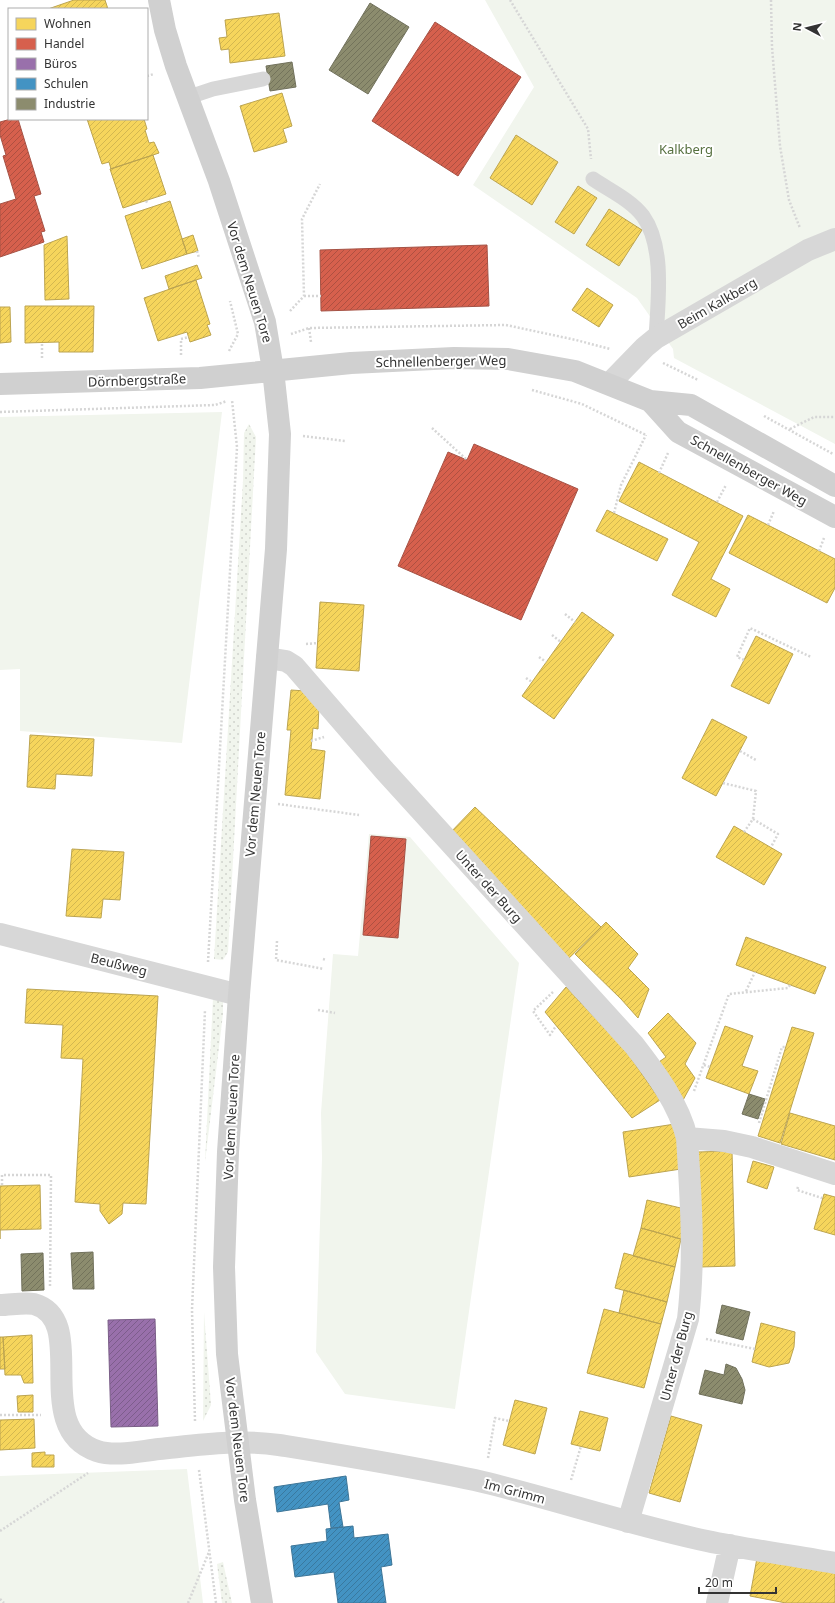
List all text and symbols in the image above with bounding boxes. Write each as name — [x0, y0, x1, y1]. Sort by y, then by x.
legend — [8, 8, 148, 120]
north arrow — [787, 8, 827, 48]
text: Wohnen — [44, 15, 91, 32]
text: N — [789, 21, 805, 32]
text: Handel — [44, 35, 84, 52]
text: Büros — [44, 55, 77, 72]
text: Schulen — [44, 75, 88, 92]
text: Industrie — [44, 95, 95, 112]
park label: Kalkberg — [659, 140, 713, 158]
street label: Vor dem Neuen Tore — [223, 219, 277, 345]
street label: Beim Kalkberg — [674, 273, 760, 333]
street label: Schnellenberger Weg — [376, 351, 506, 371]
street label: Dörnbergstraße — [88, 369, 186, 391]
street label: Schnellenberger Weg — [687, 430, 811, 510]
street label: Vor dem Neuen Tore — [241, 731, 269, 857]
street label: Unter der Burg — [451, 846, 527, 926]
street label: Beußweg — [89, 948, 149, 980]
street label: Vor dem Neuen Tore — [219, 1054, 243, 1180]
street label: Unter der Burg — [655, 1309, 697, 1403]
street label: Vor dem Neuen Tore — [221, 1377, 255, 1503]
street label: Im Grimm — [483, 1474, 547, 1508]
scale bar — [699, 1569, 776, 1595]
text: 20 m — [705, 1574, 733, 1591]

